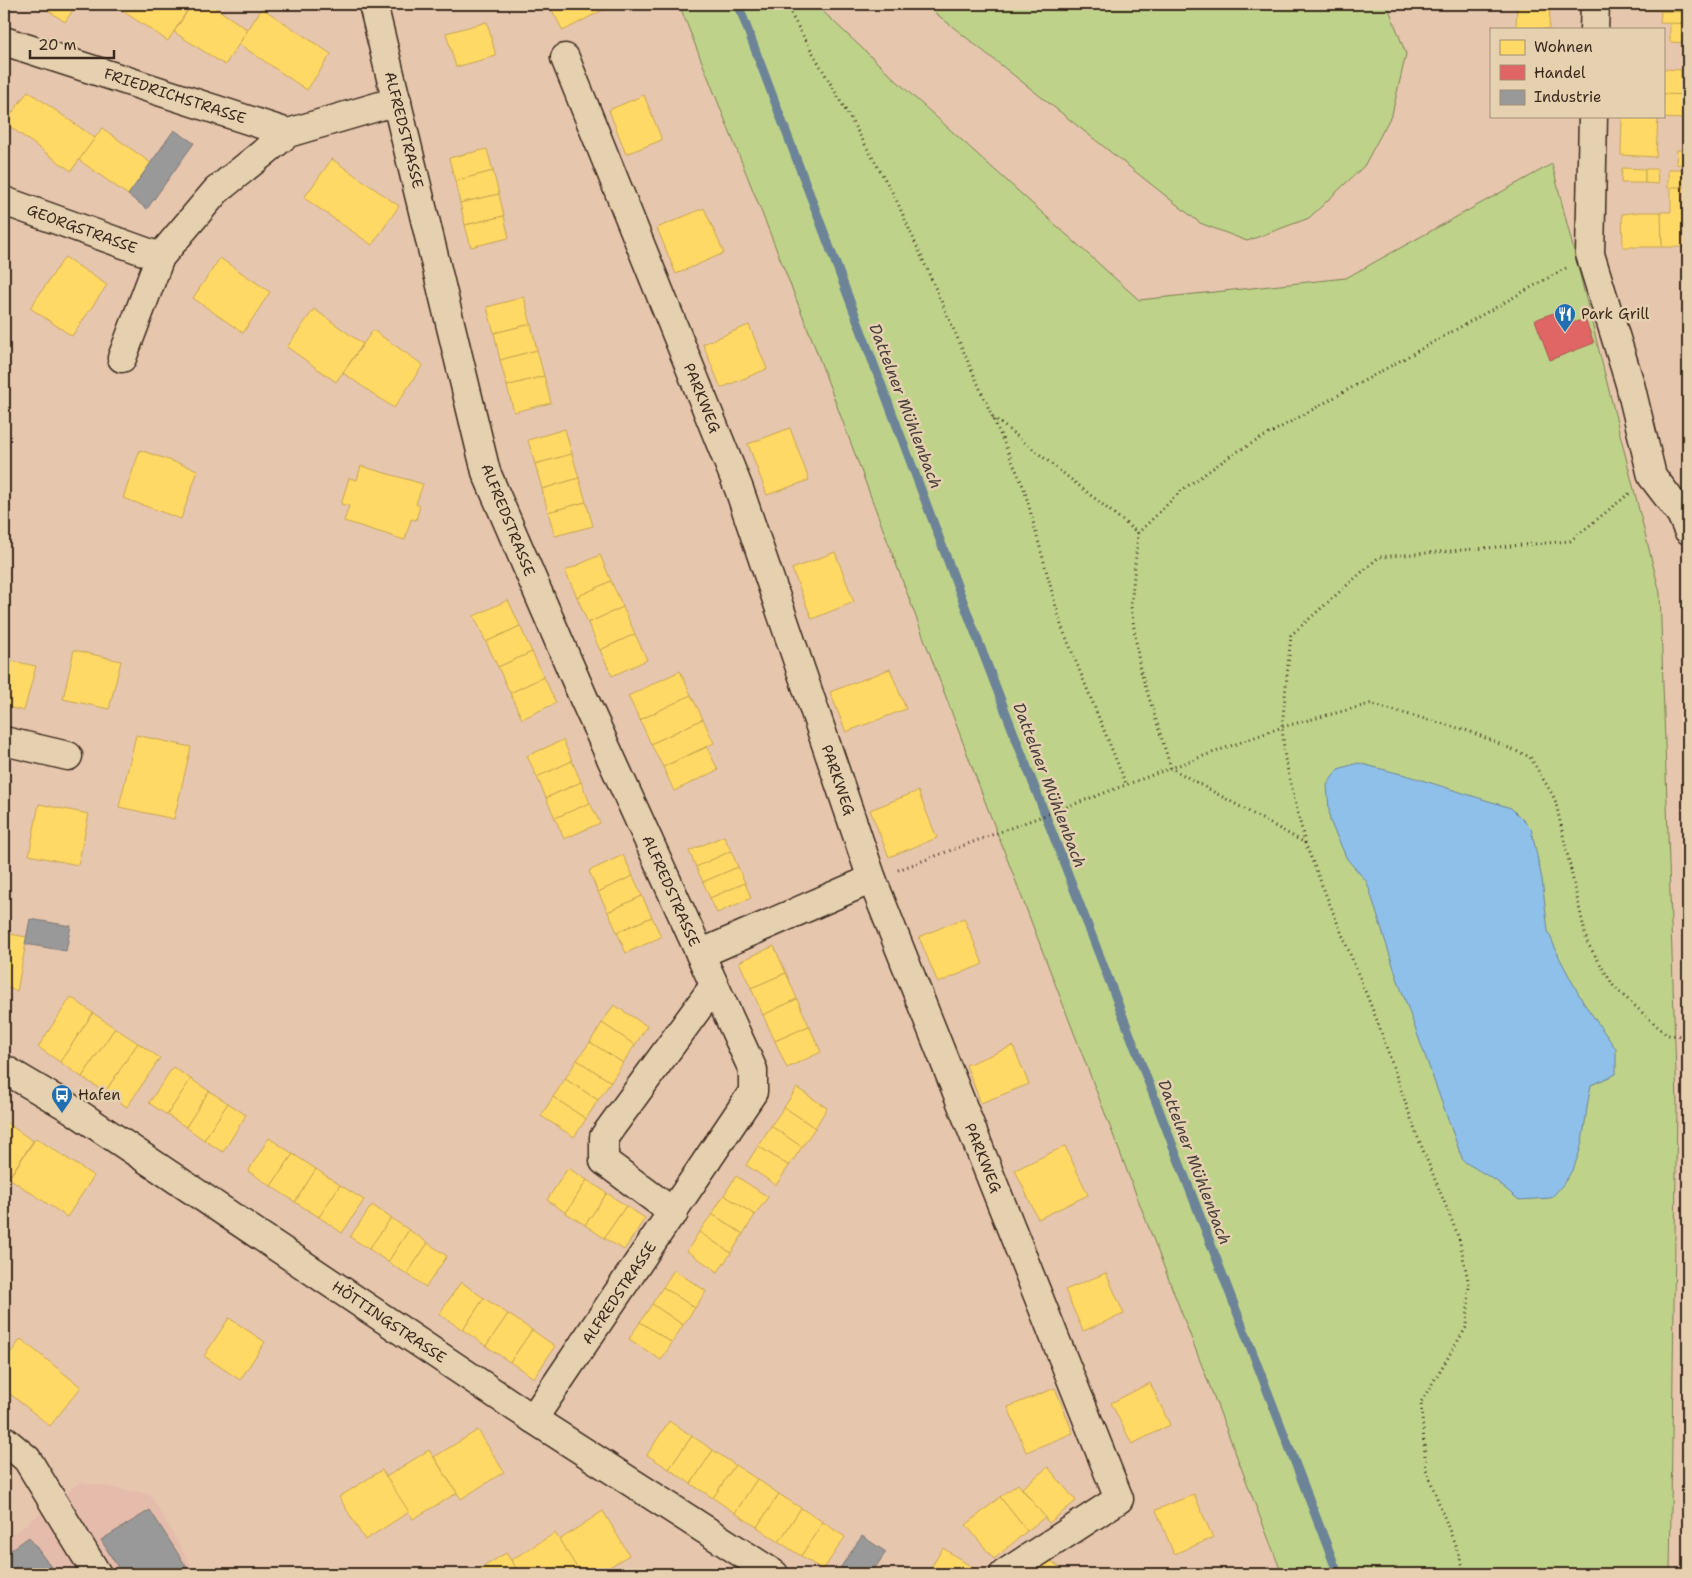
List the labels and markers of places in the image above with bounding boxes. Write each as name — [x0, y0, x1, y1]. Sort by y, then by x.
restaurant icon: Park Grill — [1553, 302, 1577, 333]
place label: Park Grill — [1581, 304, 1650, 324]
bus stop icon: Hafen — [50, 1083, 74, 1114]
place label: Hafen — [78, 1085, 120, 1105]

